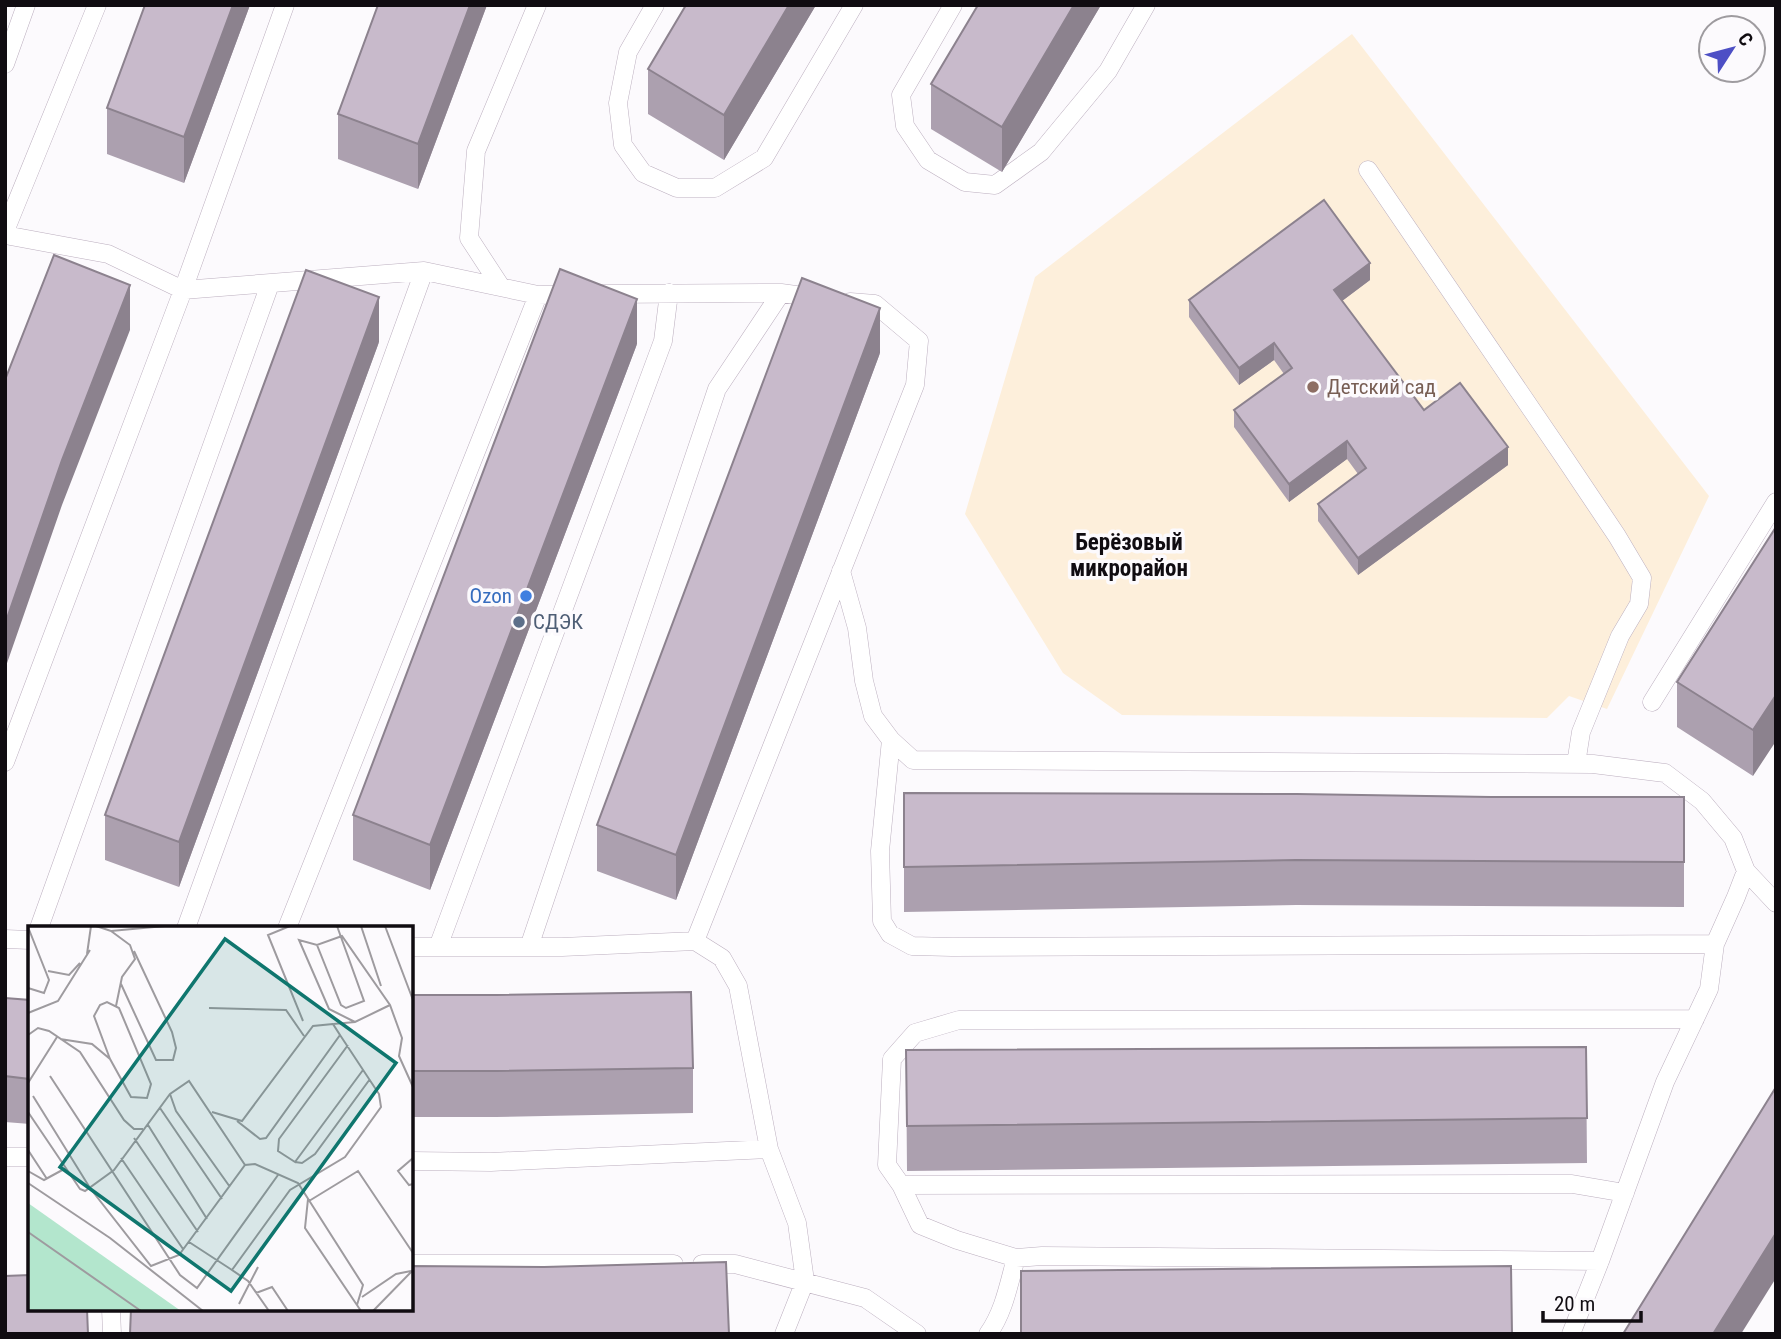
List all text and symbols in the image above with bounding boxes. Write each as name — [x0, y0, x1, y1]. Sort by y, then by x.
north arrow — [1697, 14, 1767, 84]
text: С — [1733, 28, 1758, 51]
place label: Детский сад — [1327, 375, 1436, 399]
marker: Детский сад — [1305, 379, 1321, 395]
district label: Берёзовый микрорайон — [1070, 529, 1188, 582]
place label: Ozon — [470, 584, 512, 608]
marker: Ozon — [518, 588, 534, 604]
place label: СДЭК — [533, 610, 583, 634]
marker: СДЭК — [511, 614, 527, 630]
inset map — [28, 926, 413, 1311]
scale bar — [1543, 1280, 1641, 1324]
text: 20 m — [1554, 1292, 1595, 1316]

